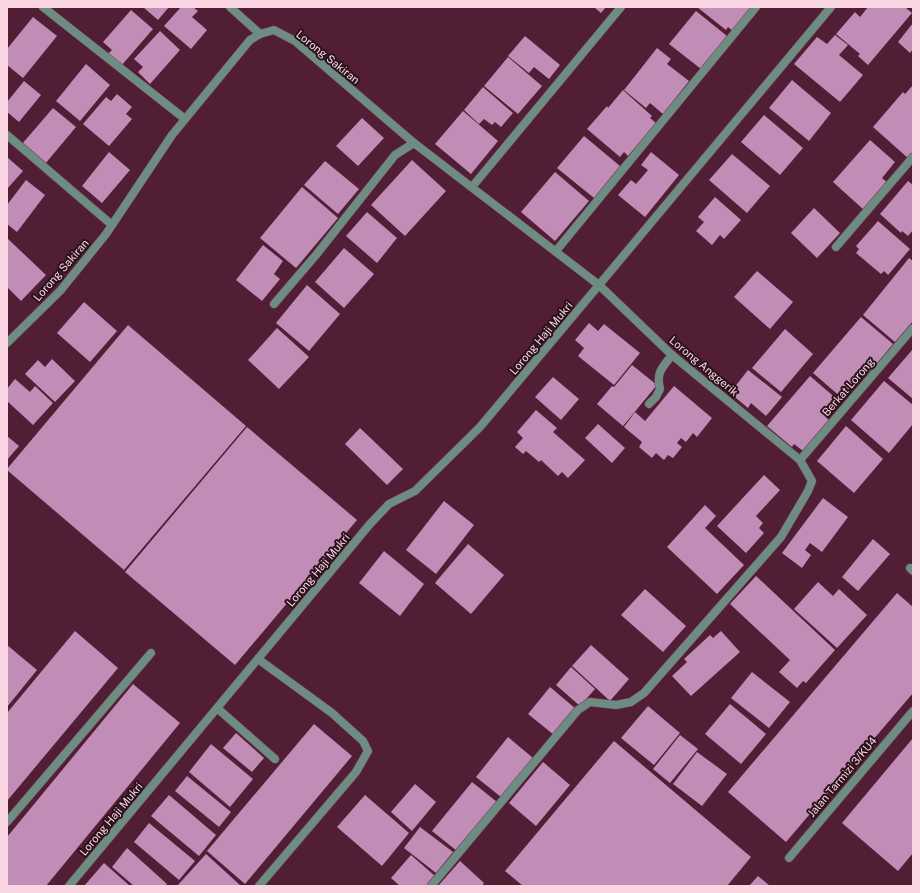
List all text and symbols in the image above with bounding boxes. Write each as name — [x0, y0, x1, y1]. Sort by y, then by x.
street label: Lorong Sakiran — [294, 28, 362, 86]
street label: Lorong Sakiran — [31, 237, 91, 303]
street label: Lorong Haji Mukri — [507, 299, 575, 377]
street label: Lorong Anggerik — [667, 334, 741, 398]
street label: Berkat Lorong — [820, 355, 876, 418]
street label: Lorong Haji Mukri — [284, 531, 352, 609]
street label: Jalan Tarmizi 3/KU4 — [805, 735, 879, 819]
street label: Lorong Haji Mukri — [77, 780, 145, 858]

